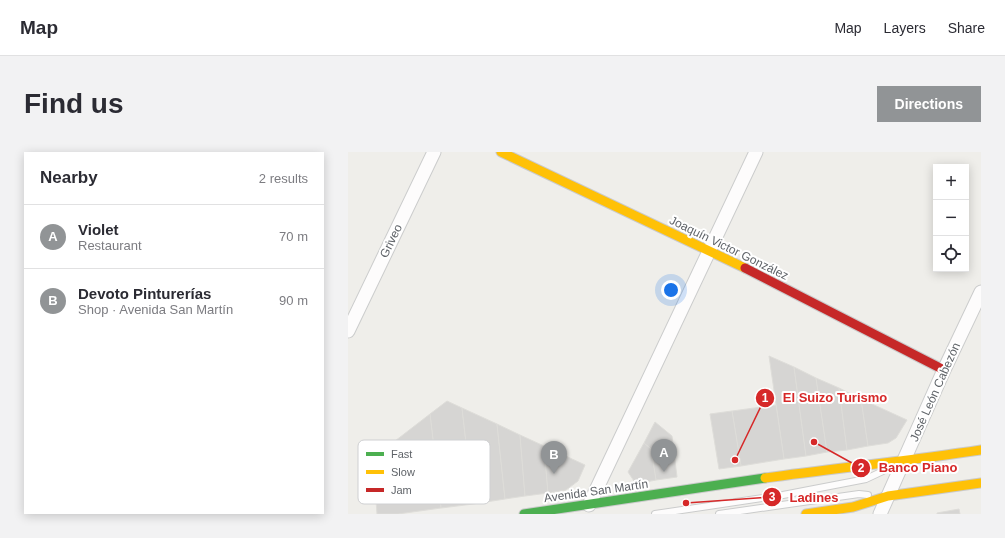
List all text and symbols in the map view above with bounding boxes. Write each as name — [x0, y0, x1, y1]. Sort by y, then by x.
text: Map — [20, 17, 58, 38]
text: Map — [834, 20, 862, 36]
text: Layers — [884, 20, 926, 36]
text: Share — [948, 20, 985, 36]
button: Directions — [877, 86, 981, 122]
text: Find us — [24, 88, 124, 119]
map controls — [933, 164, 969, 272]
button: + — [933, 164, 969, 200]
text: Nearby — [40, 168, 98, 187]
text: 2 results — [259, 171, 308, 186]
button: − — [933, 200, 969, 236]
street label: Joaquín Victor González — [667, 213, 791, 283]
text: Violet — [78, 221, 119, 238]
street label: Griveo — [377, 222, 405, 260]
text: A — [48, 229, 58, 244]
text: 70 m — [279, 229, 308, 244]
button: locate — [933, 236, 969, 272]
text: Restaurant — [78, 238, 142, 253]
your location — [661, 280, 681, 300]
text: Devoto Pinturerías — [78, 285, 211, 302]
text: B — [48, 293, 58, 308]
text: 90 m — [279, 293, 308, 308]
text: Shop · Avenida San Martín — [78, 302, 233, 317]
street label: José León Cabezón — [907, 340, 963, 444]
callout: El Suizo Turismo — [755, 385, 895, 410]
text: El Suizo Turismo — [783, 390, 887, 405]
text: 1 — [762, 391, 769, 405]
pin: A — [651, 439, 677, 472]
legend — [358, 440, 490, 504]
pin: B — [541, 441, 567, 474]
text: Fast — [391, 448, 412, 460]
callout: Banco Piano — [851, 455, 966, 480]
text: Banco Piano — [879, 460, 957, 475]
text: 2 — [858, 461, 865, 475]
text: Slow — [391, 466, 415, 478]
street label: Avenida San Martín — [543, 477, 649, 505]
text: Jam — [391, 484, 412, 496]
callout: Ladines — [762, 485, 847, 510]
text: 3 — [769, 490, 776, 504]
text: Ladines — [789, 490, 839, 505]

